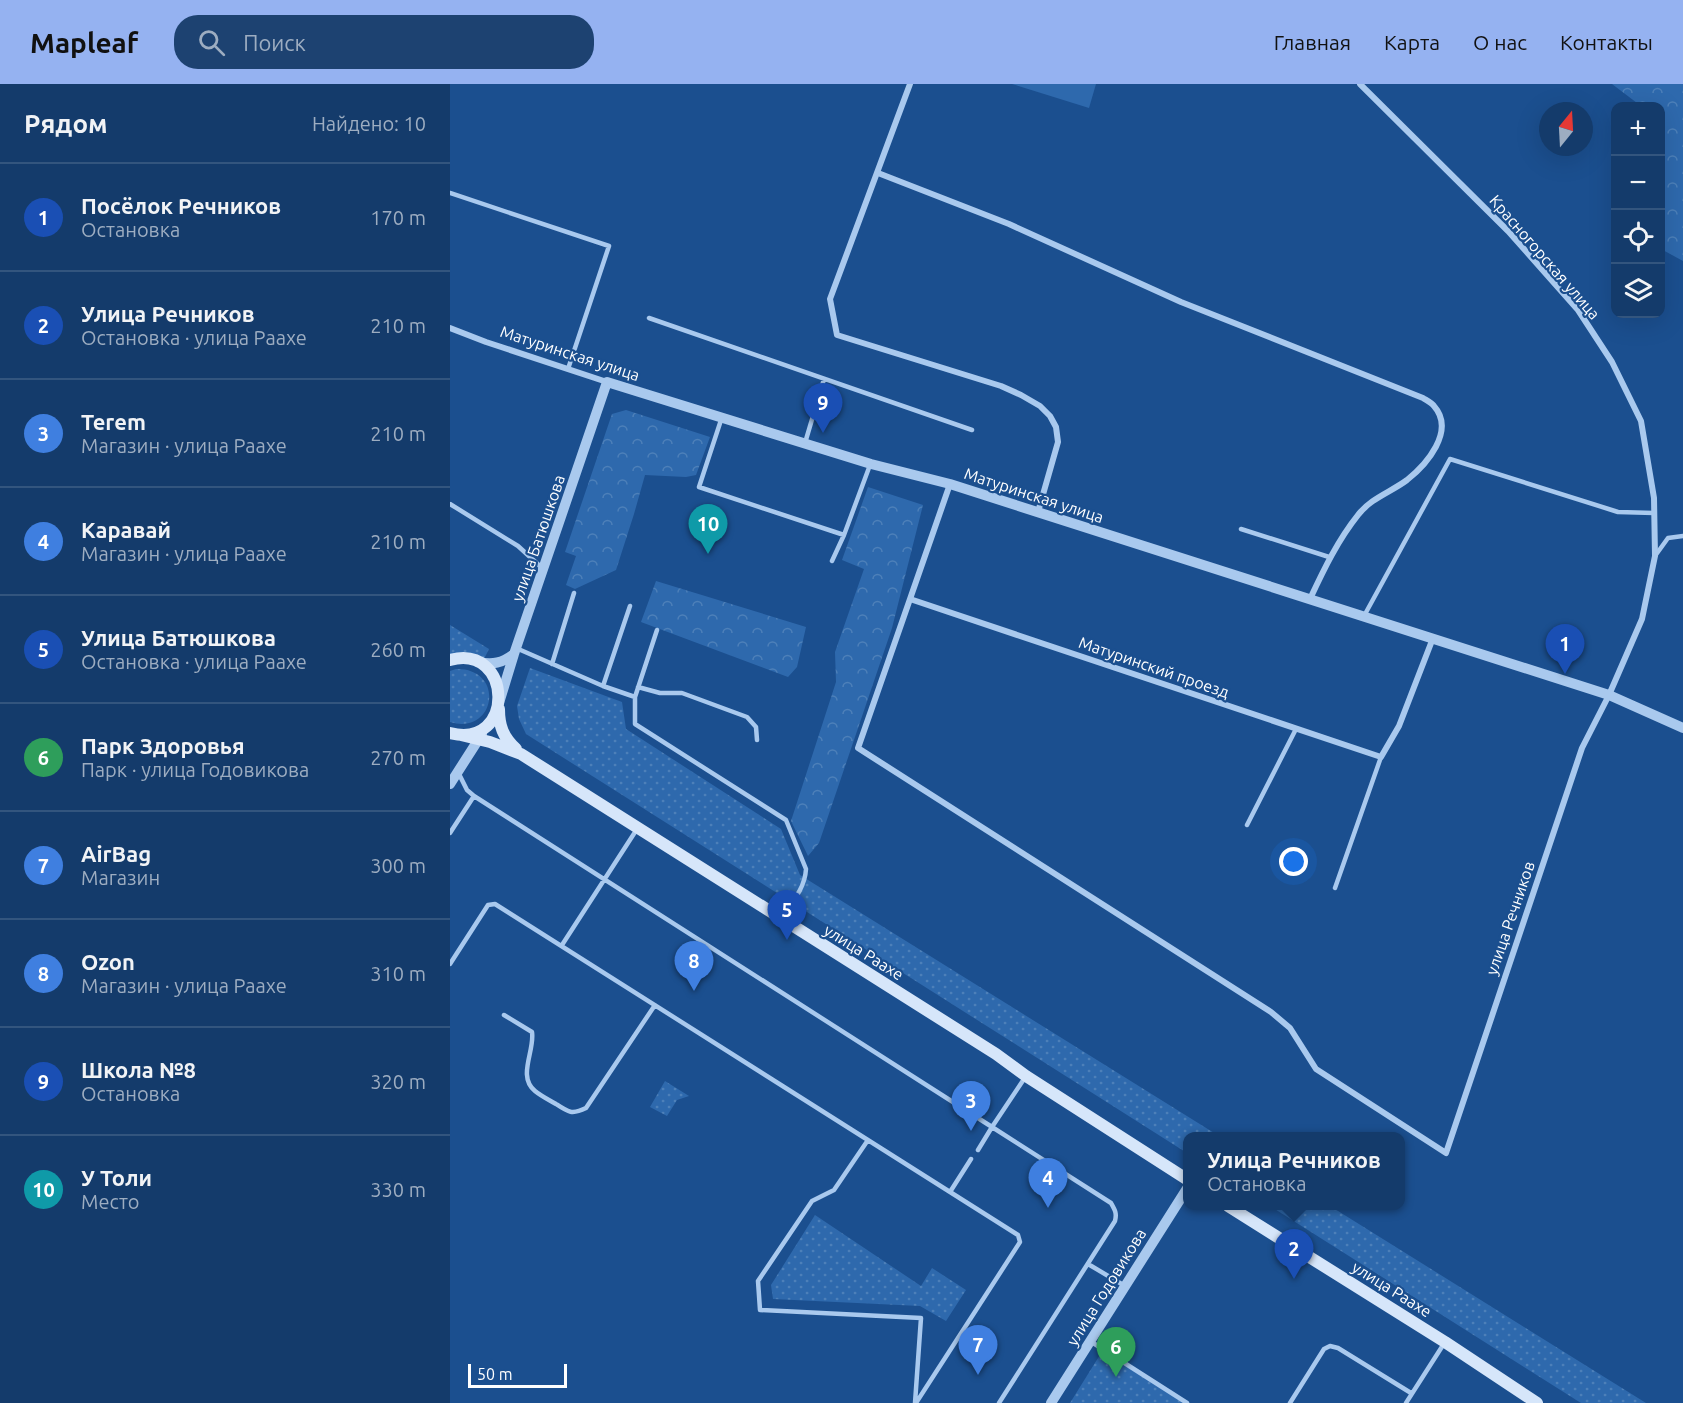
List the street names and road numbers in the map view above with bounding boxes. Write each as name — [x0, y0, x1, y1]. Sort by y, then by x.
street label: Красногорская улица — [1486, 191, 1604, 323]
street label: Матуринская улица — [498, 322, 642, 384]
street label: Матуринская улица — [962, 464, 1106, 526]
street label: улица Батюшкова — [508, 472, 568, 604]
street label: Матуринский проезд — [1077, 633, 1231, 701]
street label: улица Речников — [1482, 859, 1538, 977]
street label: улица Раахе — [821, 920, 907, 984]
street label: улица Годовикова — [1063, 1225, 1149, 1349]
street label: улица Раахе — [1349, 1257, 1435, 1321]

